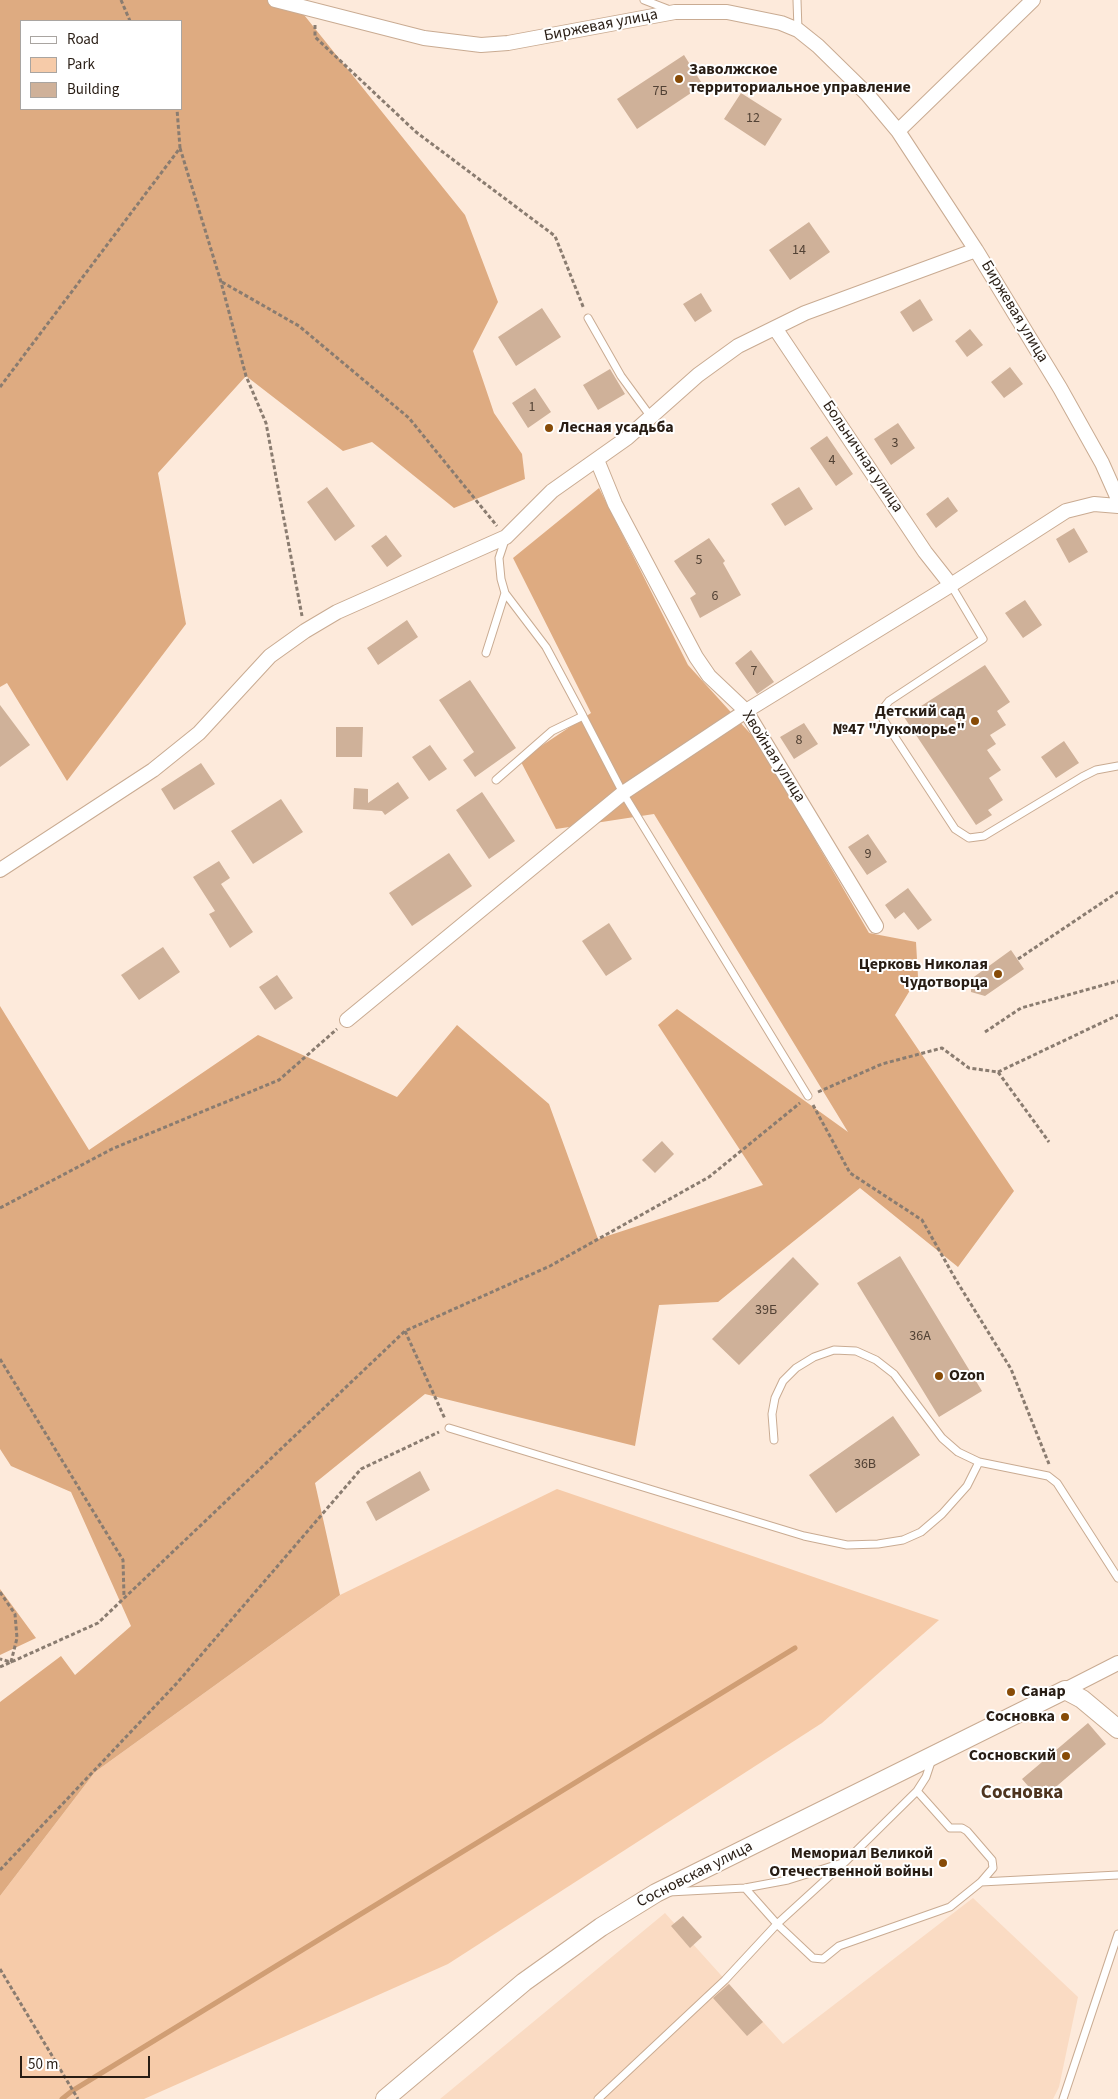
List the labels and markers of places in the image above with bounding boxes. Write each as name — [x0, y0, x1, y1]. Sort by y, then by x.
place label: Заволжское территориальное управление — [689, 60, 911, 98]
marker: Заволжское территориальное управление — [673, 73, 685, 85]
place label: Лесная усадьба — [559, 418, 674, 438]
marker: Лесная усадьба — [543, 422, 555, 434]
place label: Детский сад №47 "Лукоморье" — [833, 702, 965, 740]
marker: Детский сад №47 "Лукоморье" — [969, 715, 981, 727]
place label: Церковь Николая Чудотворца — [859, 955, 988, 993]
marker: Церковь Николая Чудотворца — [992, 968, 1004, 980]
place label: Ozon — [949, 1366, 985, 1386]
marker: Ozon — [933, 1370, 945, 1382]
place label: Санар — [1021, 1682, 1066, 1702]
marker: Санар — [1005, 1686, 1017, 1698]
place label: Сосновка — [986, 1707, 1055, 1727]
marker: Сосновка — [1059, 1711, 1071, 1723]
place label: Сосновский — [969, 1746, 1056, 1766]
marker: Сосновский — [1060, 1750, 1072, 1762]
place label: Мемориал Великой Отечественной войны — [769, 1844, 933, 1882]
marker: Мемориал Великой Отечественной войны — [937, 1857, 949, 1869]

